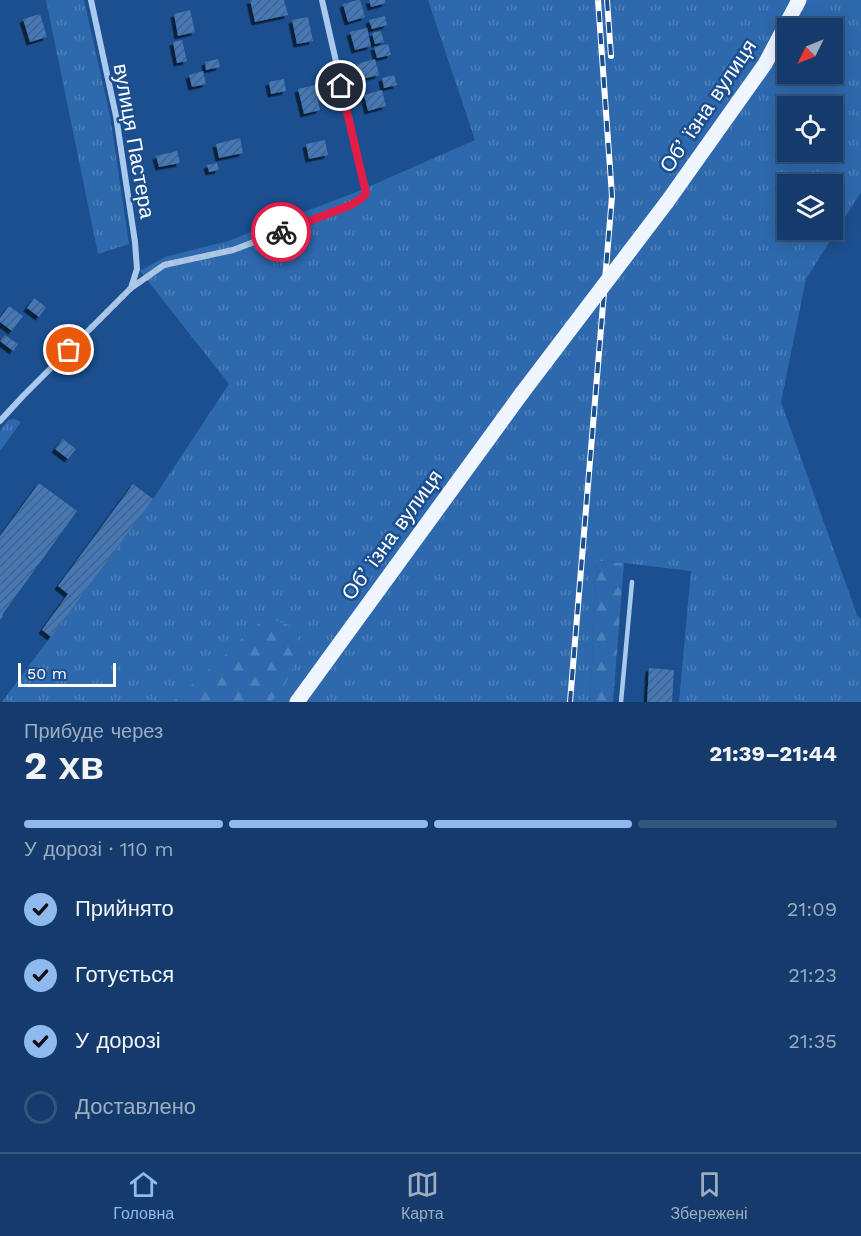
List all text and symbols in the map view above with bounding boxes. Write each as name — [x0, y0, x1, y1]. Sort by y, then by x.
north arrow — [777, 18, 843, 84]
map controls — [777, 18, 843, 240]
street label: Обʼїзна вулиця — [654, 34, 761, 177]
pin — [315, 60, 366, 111]
street label: вулиця Пастера — [109, 61, 160, 221]
icon: home — [324, 69, 357, 102]
button: locate — [777, 96, 843, 162]
button: layers — [777, 174, 843, 240]
courier — [251, 202, 311, 262]
icon: bike — [265, 216, 298, 249]
pin — [43, 324, 94, 375]
icon: bag — [52, 333, 85, 366]
street label: Обʼїзна вулиця — [336, 465, 447, 605]
scale bar — [18, 660, 116, 688]
text: 50 m — [27, 664, 67, 683]
text: Прибуде через — [24, 719, 163, 743]
text: 21:39–21:44 — [709, 741, 837, 766]
text: 2 хв — [24, 743, 104, 788]
text: У дорозі · 110 m — [24, 837, 174, 861]
icon: check — [24, 893, 57, 926]
text: Прийнято — [75, 896, 174, 921]
text: 21:09 — [787, 897, 837, 921]
icon: check — [24, 959, 57, 992]
text: Готується — [75, 962, 174, 987]
text: 21:23 — [788, 963, 837, 987]
icon: check — [24, 1025, 57, 1058]
text: У дорозі — [75, 1028, 161, 1053]
text: 21:35 — [788, 1029, 837, 1053]
text: Доставлено — [75, 1094, 196, 1119]
tab: Головна — [113, 1168, 174, 1223]
tab: Карта — [401, 1168, 444, 1223]
tab: Збережені — [670, 1168, 748, 1223]

